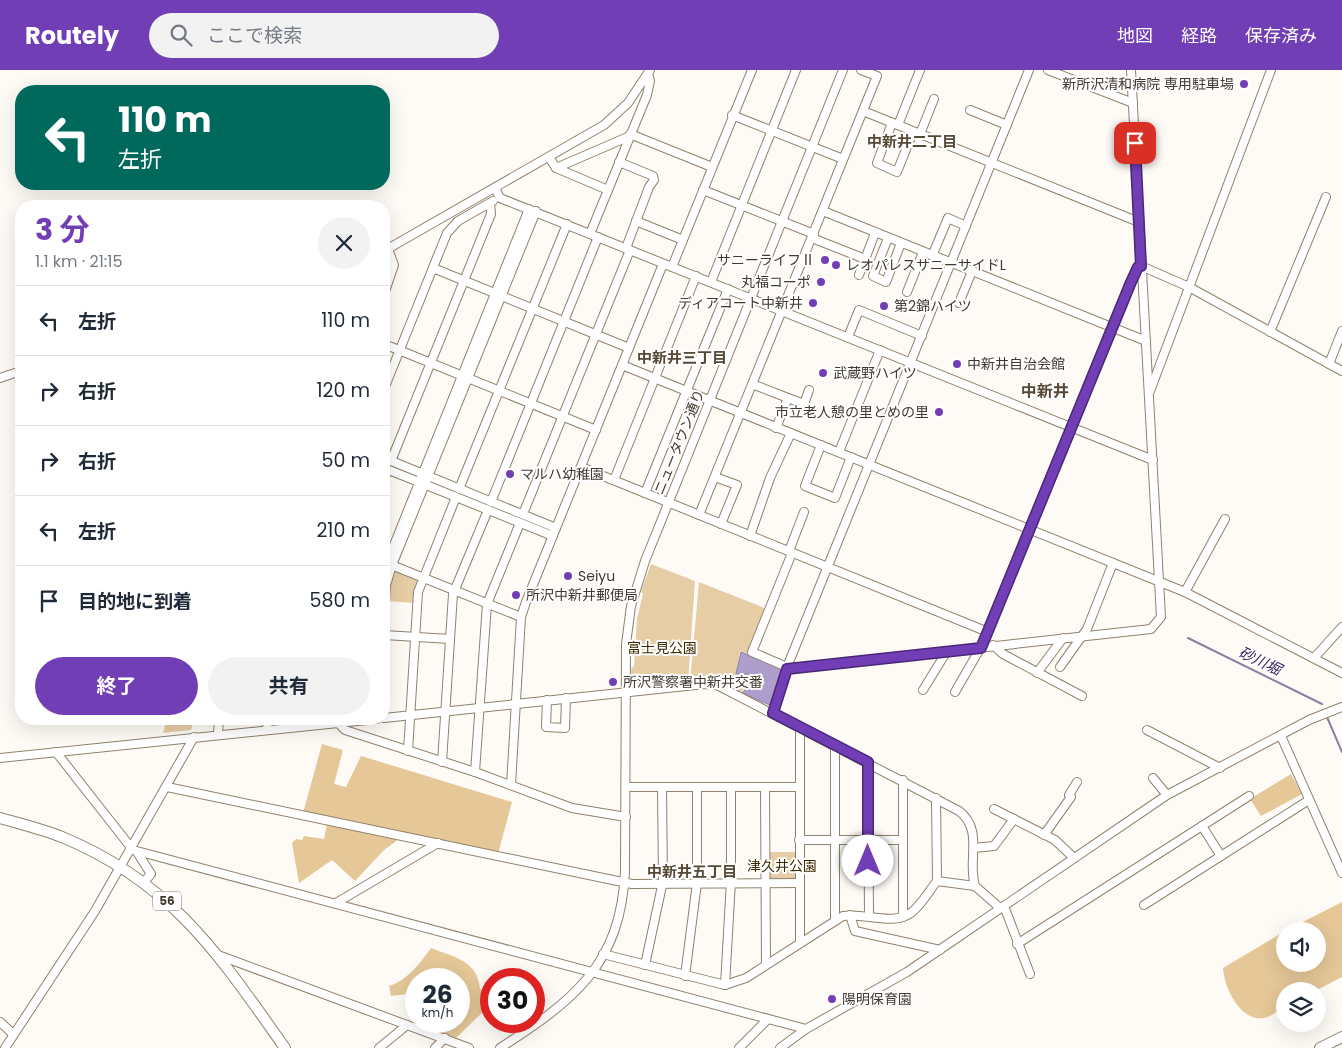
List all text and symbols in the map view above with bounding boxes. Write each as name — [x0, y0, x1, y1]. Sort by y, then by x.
search box — [149, 13, 499, 58]
text: Routely — [25, 19, 119, 52]
icon: search — [167, 21, 195, 49]
text: ここで検索 — [207, 22, 302, 49]
text: 地図 — [1117, 23, 1153, 48]
text: 経路 — [1181, 23, 1217, 48]
text: 保存済み — [1245, 23, 1317, 48]
place label: 新所沢清和病院 専用駐車場 — [1062, 74, 1234, 94]
marker: 新所沢清和病院 専用駐車場 — [1238, 78, 1250, 90]
text: 110 m — [118, 95, 212, 144]
icon: left — [35, 105, 100, 170]
pin — [1114, 122, 1156, 164]
icon: arrive — [1121, 129, 1149, 157]
district label: 中新井二丁目 — [867, 131, 957, 152]
text: 左折 — [118, 144, 162, 175]
text: 3 分 — [35, 208, 90, 251]
button: close — [318, 217, 370, 269]
text: 1.1 km · 21:15 — [35, 250, 122, 273]
place label: サニーライフⅡ — [717, 250, 815, 270]
marker: サニーライフⅡ — [819, 254, 831, 266]
place label: レオパレスサニーサイドL — [846, 255, 1006, 275]
marker: レオパレスサニーサイドL — [830, 259, 842, 271]
place label: 丸福コーポ — [741, 272, 811, 292]
marker: 丸福コーポ — [815, 276, 827, 288]
place label: ディアコート中新井 — [678, 293, 803, 313]
place label: 第2錦ハイツ — [894, 296, 972, 316]
marker: ディアコート中新井 — [807, 297, 819, 309]
marker: 第2錦ハイツ — [878, 300, 890, 312]
icon: left — [35, 307, 63, 335]
text: 110 m — [321, 307, 370, 334]
text: 左折 — [78, 308, 116, 335]
district label: 中新井三丁目 — [637, 347, 727, 368]
place label: 中新井自治会館 — [967, 354, 1065, 374]
marker: 中新井自治会館 — [951, 358, 963, 370]
place label: 武蔵野ハイツ — [833, 363, 917, 383]
marker: 武蔵野ハイツ — [817, 367, 829, 379]
icon: right — [35, 377, 63, 405]
text: 120 m — [316, 377, 370, 404]
text: 右折 — [78, 378, 116, 405]
district label: 中新井 — [1021, 380, 1069, 403]
street label: ニュータウン通り — [649, 386, 709, 498]
place label: 市立老人憩の里とめの里 — [775, 402, 929, 422]
marker: 市立老人憩の里とめの里 — [933, 406, 945, 418]
icon: right — [35, 447, 63, 475]
text: 50 m — [321, 447, 370, 474]
text: 右折 — [78, 448, 116, 475]
place label: マルハ幼稚園 — [520, 464, 604, 484]
marker: マルハ幼稚園 — [504, 468, 516, 480]
icon: left — [35, 517, 63, 545]
text: 210 m — [316, 517, 370, 544]
text: 左折 — [78, 518, 116, 545]
place label: Seiyu — [578, 566, 615, 586]
marker: Seiyu — [562, 570, 574, 582]
place label: 所沢中新井郵便局 — [526, 585, 638, 605]
icon: arrive — [35, 587, 63, 615]
text: 580 m — [310, 587, 370, 614]
text: 目的地に到着 — [78, 588, 192, 615]
marker: 所沢中新井郵便局 — [510, 589, 522, 601]
park label: 富士見公園 — [627, 638, 697, 658]
water label: 砂川堀 — [1235, 641, 1287, 681]
button: 終了 — [35, 657, 198, 715]
button: 共有 — [208, 657, 370, 715]
place label: 所沢警察署中新井交番 — [623, 672, 763, 692]
marker: 所沢警察署中新井交番 — [607, 676, 619, 688]
position arrow — [841, 834, 893, 886]
park label: 津久井公園 — [747, 856, 817, 876]
district label: 中新井五丁目 — [647, 861, 737, 882]
road number: 56 — [153, 891, 181, 910]
map controls — [1276, 922, 1326, 1032]
button: sound — [1276, 922, 1326, 972]
speed limit sign: 30 — [480, 968, 545, 1033]
text: 26 — [422, 977, 453, 1012]
button: layers — [1276, 982, 1326, 1032]
place label: 陽明保育園 — [842, 989, 912, 1009]
marker: 陽明保育園 — [826, 993, 838, 1005]
text: km/h — [422, 1004, 453, 1021]

